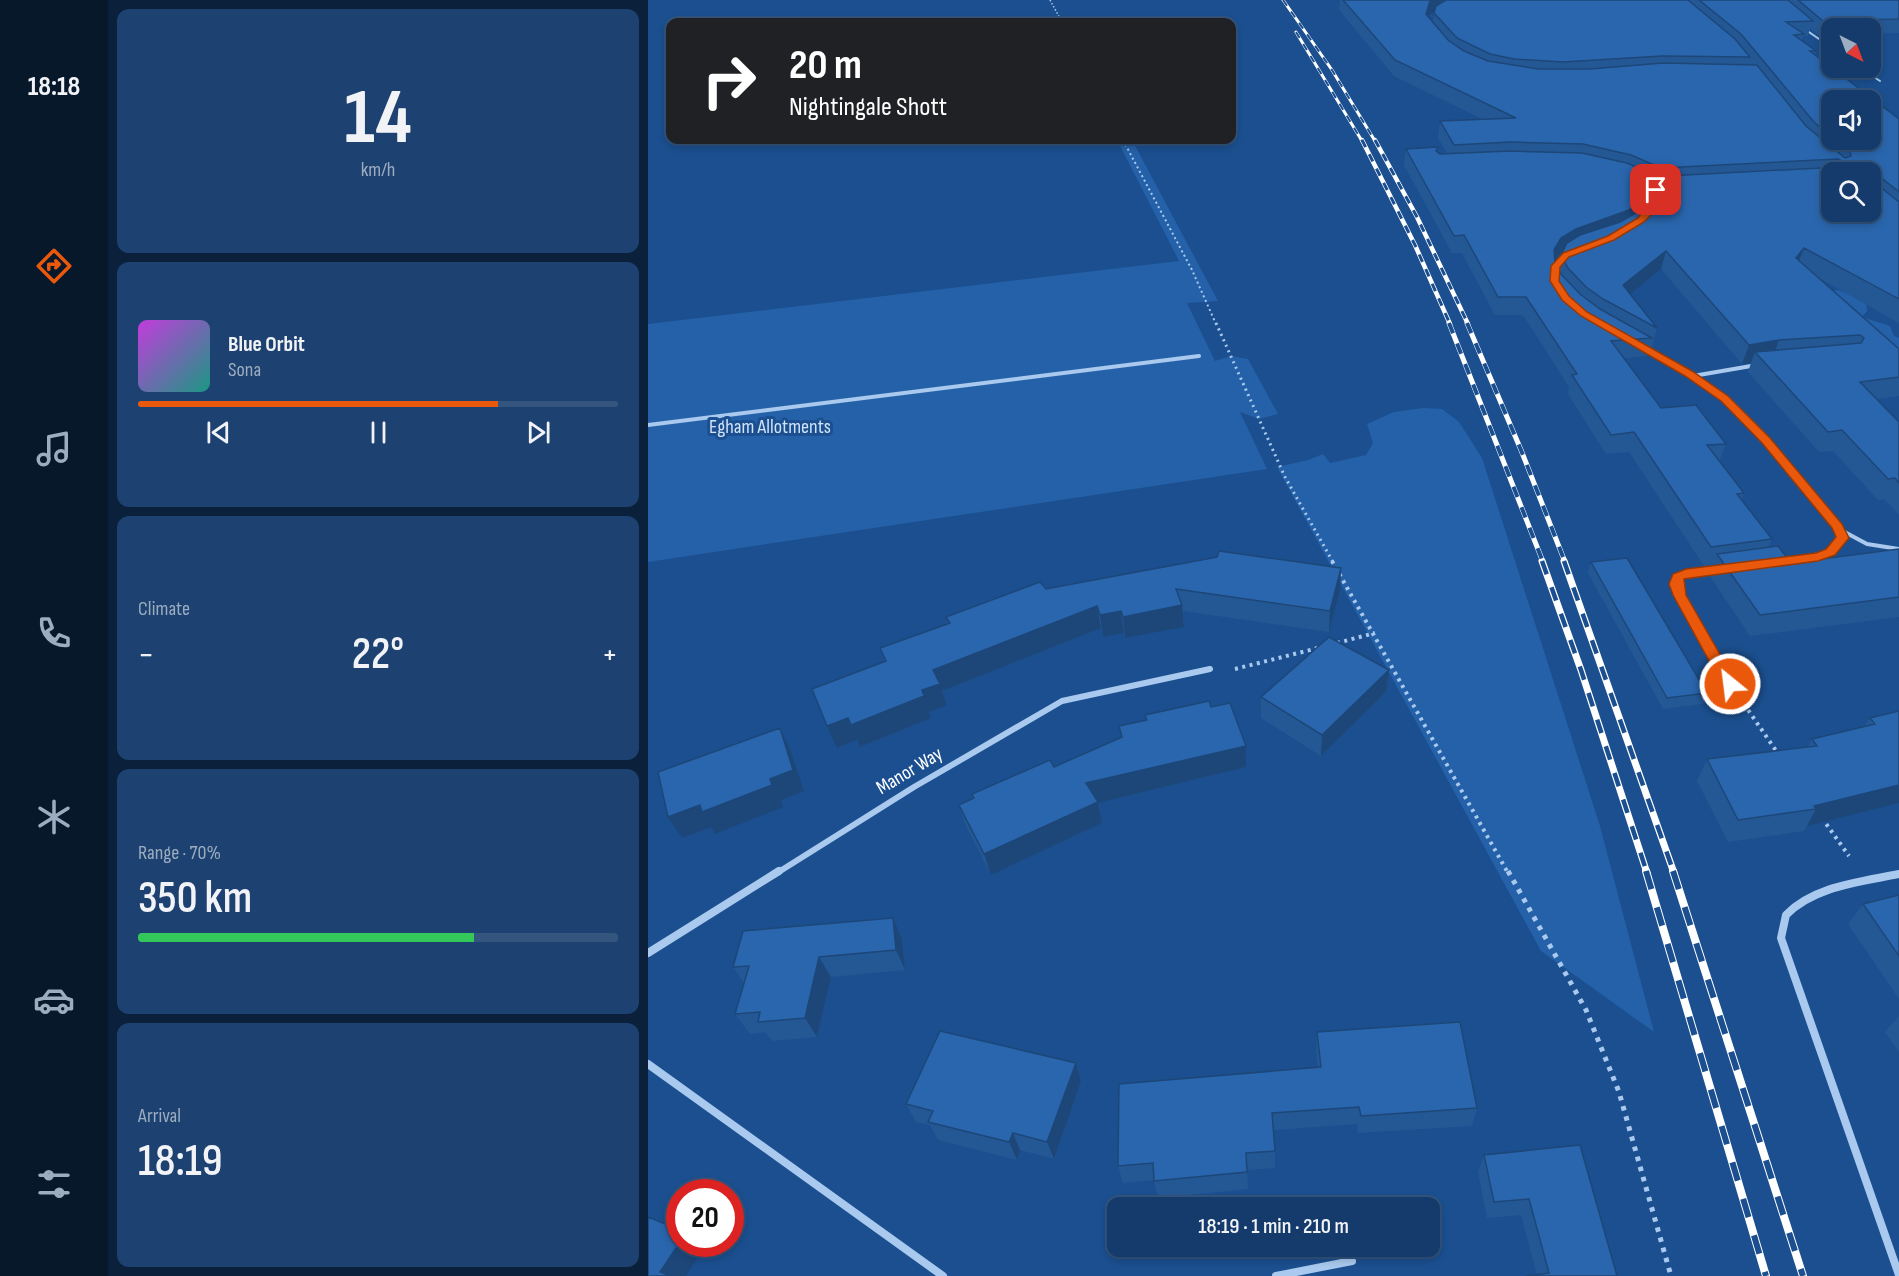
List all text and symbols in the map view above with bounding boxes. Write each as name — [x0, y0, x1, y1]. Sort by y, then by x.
north arrow — [1821, 18, 1881, 78]
map controls — [1821, 18, 1881, 222]
text: 20 m — [789, 40, 862, 91]
icon: right — [690, 42, 768, 120]
text: 18:18 — [28, 71, 80, 103]
text: 14 — [344, 72, 412, 165]
button: sound — [1821, 90, 1881, 150]
text: Nightingale Shott — [789, 91, 947, 123]
text: km/h — [361, 158, 395, 182]
button: search — [1821, 162, 1881, 222]
pin — [1630, 164, 1681, 215]
icon: arrive — [1639, 173, 1672, 206]
icon: directions — [33, 245, 75, 287]
text: Blue Orbit — [228, 331, 305, 358]
text: Sona — [228, 358, 261, 382]
park label: Egham Allotments — [709, 415, 831, 439]
icon: previous — [202, 416, 235, 449]
icon: pause — [362, 416, 395, 449]
icon: next — [522, 416, 555, 449]
icon: music — [33, 428, 75, 470]
text: Climate — [138, 597, 190, 621]
icon: phone — [33, 612, 75, 654]
text: 22° — [352, 627, 404, 682]
text: − — [138, 635, 154, 675]
text: + — [602, 635, 618, 675]
position arrow — [1698, 652, 1762, 716]
street label: Manor Way — [872, 742, 947, 800]
icon: climate — [33, 796, 75, 838]
text: Range · 70% — [138, 841, 221, 865]
text: 350 km — [138, 871, 252, 926]
icon: car — [33, 979, 75, 1021]
text: Arrival — [138, 1104, 181, 1128]
text: 18:19 — [138, 1134, 222, 1189]
icon: filters — [33, 1163, 75, 1205]
speed limit sign: 20 — [666, 1179, 744, 1257]
text: 18:19 · 1 min · 210 m — [1198, 1213, 1349, 1240]

